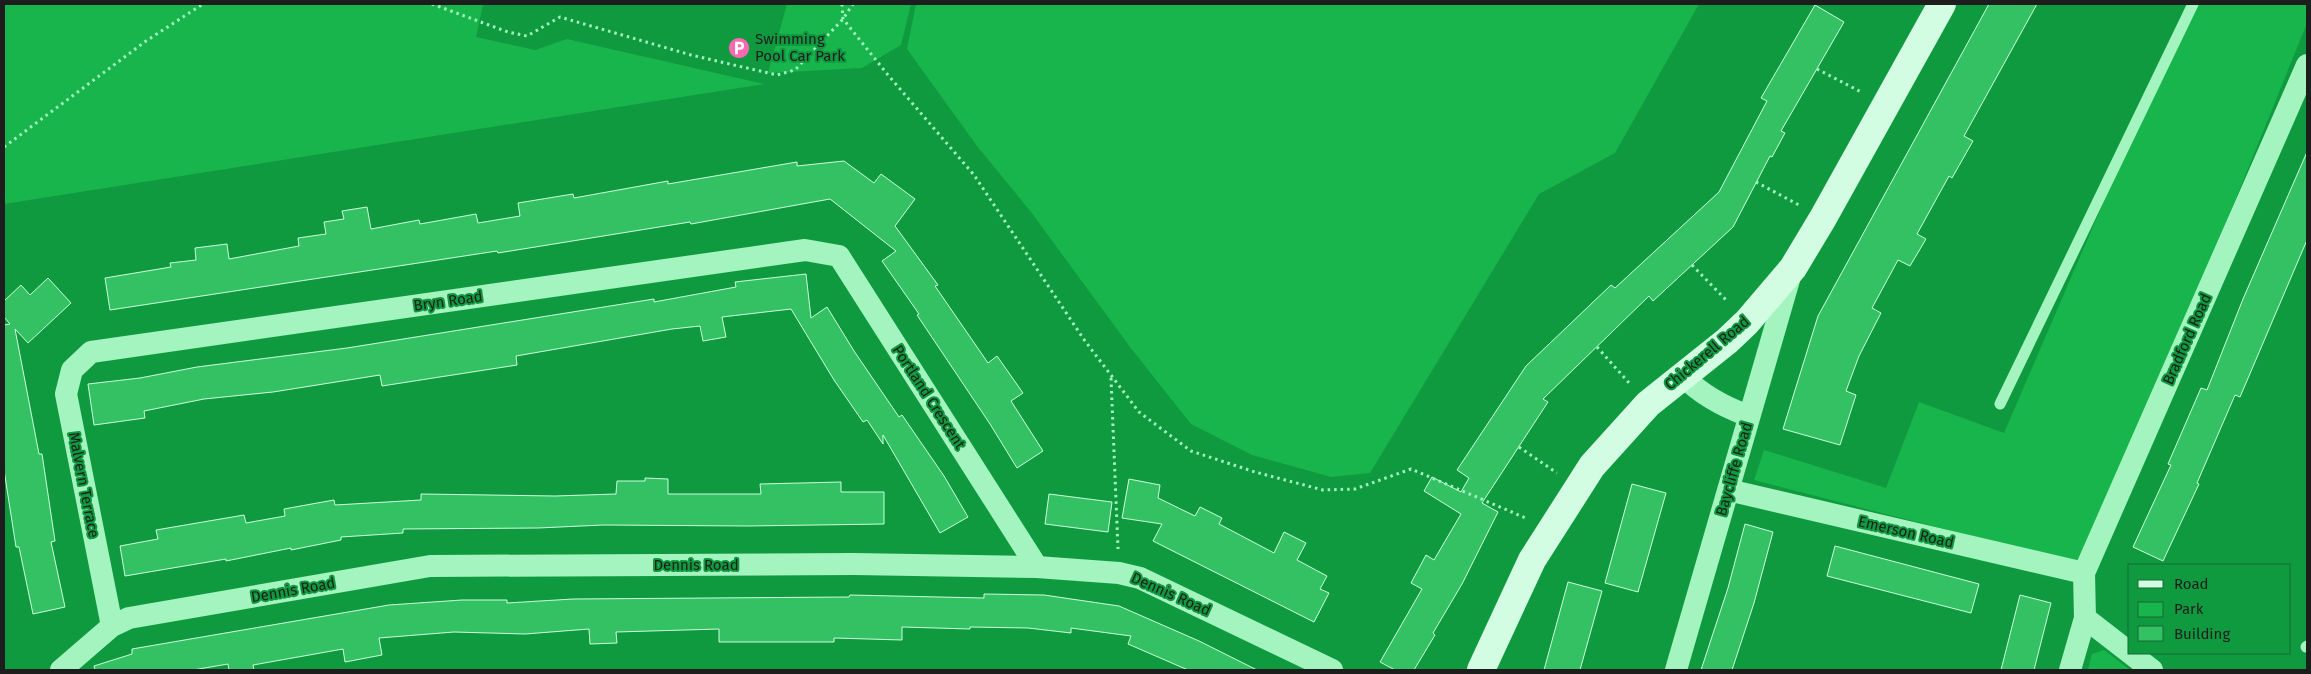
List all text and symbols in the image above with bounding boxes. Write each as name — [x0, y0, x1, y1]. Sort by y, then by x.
place label: Swimming Pool Car Park — [755, 30, 845, 65]
parking icon: Swimming Pool Car Park — [727, 36, 751, 60]
street label: Bryn Road — [412, 287, 484, 315]
street label: Bradford Road — [2159, 291, 2215, 387]
street label: Chickerell Road — [1661, 312, 1753, 394]
street label: Portland Crescent — [889, 342, 970, 453]
street label: Baycliffe Road — [1712, 420, 1756, 518]
street label: Malvern Terrace — [65, 431, 103, 539]
street label: Emerson Road — [1856, 512, 1956, 552]
street label: Dennis Road — [653, 556, 739, 574]
legend — [2128, 564, 2291, 654]
street label: Dennis Road — [1128, 568, 1214, 620]
street label: Dennis Road — [249, 574, 337, 606]
text: Road — [2174, 575, 2209, 593]
text: Park — [2174, 600, 2204, 618]
text: Building — [2174, 625, 2230, 643]

